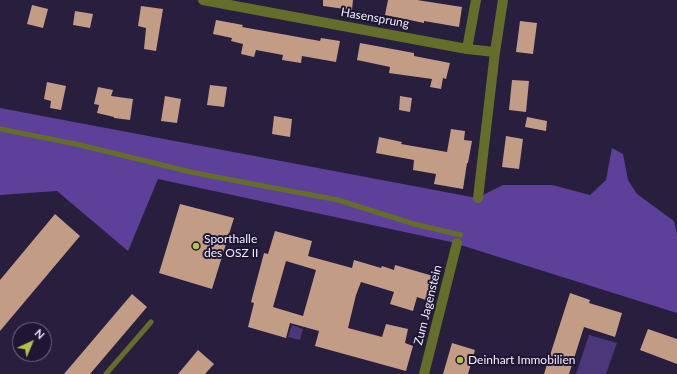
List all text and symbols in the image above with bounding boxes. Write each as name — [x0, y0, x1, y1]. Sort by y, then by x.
street label: Hasensprung — [340, 5, 410, 31]
place label: Sporthalle des OSZ II — [204, 232, 258, 260]
marker: Sporthalle des OSZ II — [191, 241, 201, 251]
street label: Zum Jagenstein — [411, 264, 445, 346]
north arrow — [12, 322, 52, 362]
text: N — [32, 326, 48, 341]
place label: Deinhart Immobilien — [468, 353, 576, 367]
marker: Deinhart Immobilien — [455, 355, 465, 365]

